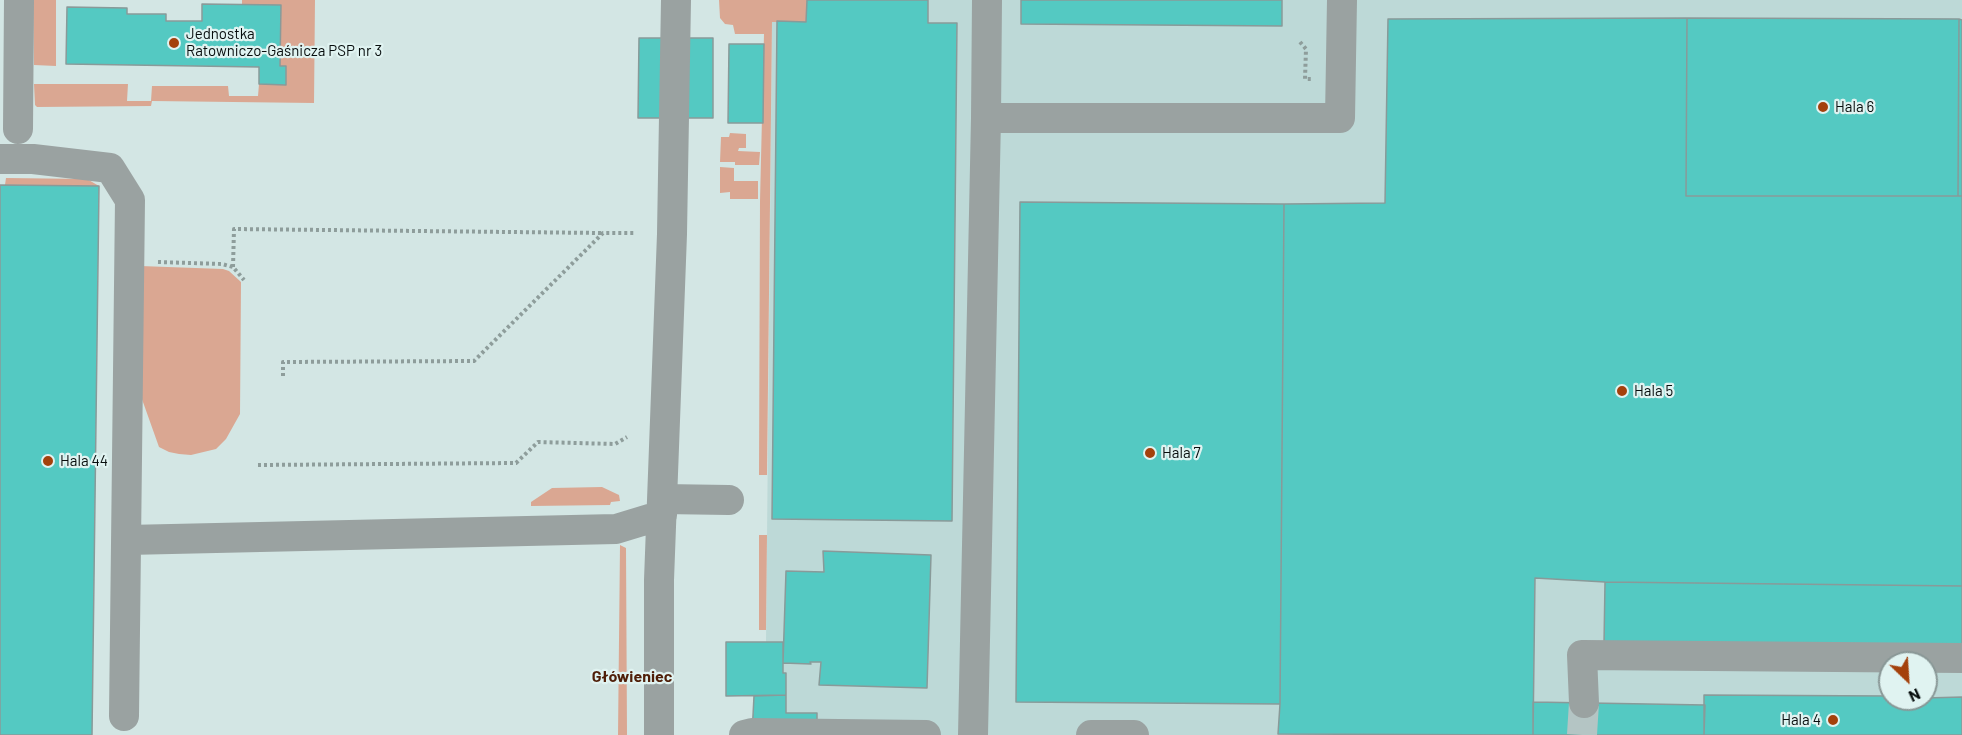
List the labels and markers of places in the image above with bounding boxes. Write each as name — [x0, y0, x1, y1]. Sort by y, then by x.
place label: Jednostka Ratowniczo-Gaśnicza PSP nr 3 — [186, 25, 382, 60]
marker: Jednostka Ratowniczo-Gaśnicza PSP nr 3 — [167, 36, 181, 50]
place label: Hala 6 — [1835, 98, 1874, 116]
marker: Hala 6 — [1816, 100, 1830, 114]
place label: Hala 5 — [1634, 382, 1673, 400]
marker: Hala 5 — [1615, 384, 1629, 398]
place label: Hala 7 — [1162, 444, 1201, 462]
marker: Hala 7 — [1143, 446, 1157, 460]
place label: Hala 44 — [60, 452, 108, 470]
marker: Hala 44 — [41, 454, 55, 468]
place label: Hala 4 — [1781, 711, 1821, 729]
marker: Hala 4 — [1826, 713, 1840, 727]

